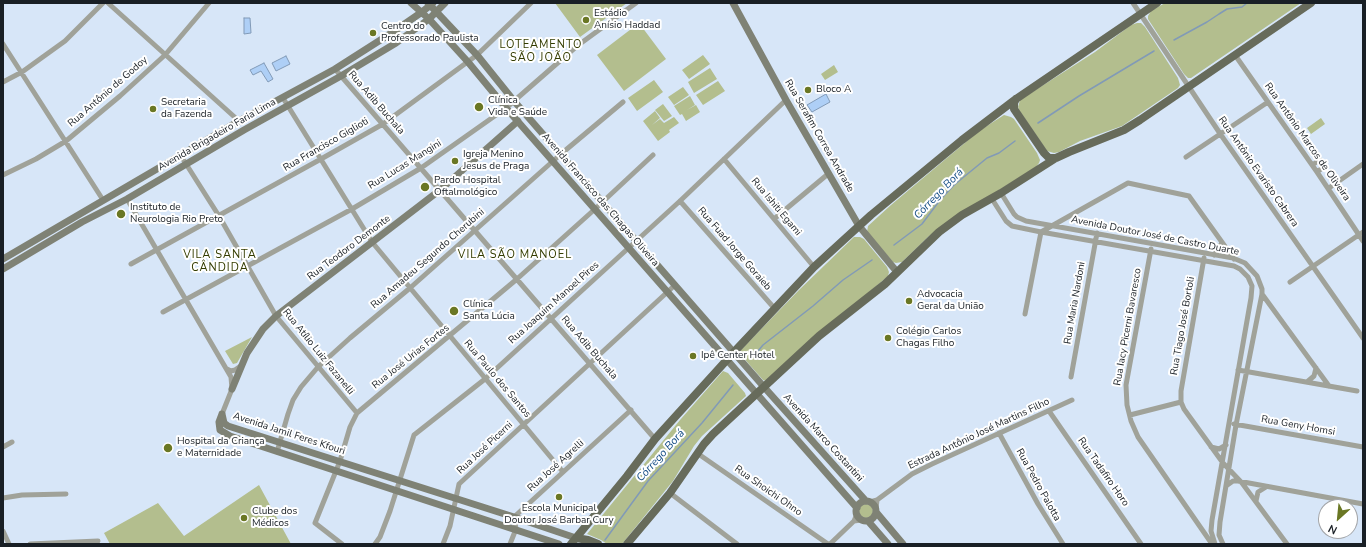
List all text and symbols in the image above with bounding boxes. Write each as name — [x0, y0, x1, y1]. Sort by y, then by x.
place label: Estádio Anísio Haddad — [594, 8, 660, 32]
marker: Estádio Anísio Haddad — [581, 15, 591, 25]
place label: Centro do Professorado Paulista — [381, 21, 479, 44]
marker: Centro do Professorado Paulista — [368, 28, 378, 38]
district label: LOTEAMENTO SÃO JOÃO — [500, 38, 582, 64]
street label: Rua Antônio de Godoy — [66, 54, 150, 130]
street label: Rua Adib Buchala — [345, 69, 407, 137]
street label: Rua Serafim Correa Andrade — [782, 77, 856, 195]
street label: Rua Antônio Marcos de Oliveira — [1262, 81, 1352, 203]
place label: Bloco A — [816, 84, 851, 96]
marker: Bloco A — [803, 85, 813, 95]
place label: Clínica Vida e Saúde — [488, 95, 547, 118]
street label: Avenida Brigadeiro Faria Lima — [156, 96, 278, 174]
place label: Secretaria da Fazenda — [161, 97, 212, 120]
marker: Clínica Vida e Saúde — [473, 101, 485, 113]
marker: Secretaria da Fazenda — [148, 104, 158, 114]
street label: Rua Antônio Evaristo Cabrera — [1215, 115, 1301, 229]
street label: Rua Francisco Giglioti — [281, 116, 371, 174]
street label: Avenida Francisco das Chagas Oliveira — [539, 131, 661, 269]
street label: Rua Lucas Mangini — [366, 138, 444, 192]
place label: Igreja Menino Jesus de Praga — [463, 149, 529, 172]
marker: Igreja Menino Jesus de Praga — [450, 156, 460, 166]
water label: Córrego Borá — [912, 166, 966, 222]
place label: Pardo Hospital Oftalmológico — [434, 175, 501, 198]
street label: Rua Ishiti Egami — [748, 176, 804, 238]
marker: Pardo Hospital Oftalmológico — [419, 181, 431, 193]
place label: Instituto de Neurologia Rio Preto — [130, 202, 223, 226]
street label: Rua Fuad Jorge Goraieb — [695, 205, 773, 293]
street label: Rua Amadeu Segundo Cherubini — [369, 206, 487, 312]
marker: Instituto de Neurologia Rio Preto — [115, 208, 127, 220]
street label: Rua Teodoro Demonte — [305, 213, 393, 283]
street label: Avenida Doutor José de Castro Duarte — [1070, 214, 1240, 258]
district label: VILA SANTA CÂNDIDA — [183, 248, 257, 274]
district label: VILA SÃO MANOEL — [458, 248, 572, 262]
street label: Rua Joaquim Manoel Pires — [506, 259, 602, 347]
street label: Rua Maria Nardoni — [1062, 261, 1088, 345]
street label: Rua Iacy Picerni Bavaresco — [1112, 267, 1144, 387]
street label: Rua Tiago José Bortoli — [1168, 276, 1198, 376]
place label: Advocacia Geral da União — [917, 289, 984, 312]
marker: Advocacia Geral da União — [904, 296, 914, 306]
place label: Clínica Santa Lúcia — [463, 299, 515, 322]
marker: Clínica Santa Lúcia — [448, 305, 460, 317]
street label: Rua Atílio Luiz Fazanelli — [280, 307, 356, 397]
street label: Rua Adib Buchala — [558, 314, 620, 382]
street label: Rua José Urias Fortes — [370, 322, 452, 392]
place label: Colégio Carlos Chagas Filho — [896, 326, 961, 350]
marker: Colégio Carlos Chagas Filho — [883, 333, 893, 343]
street label: Rua Paulo dos Santos — [461, 338, 533, 420]
place label: Ipê Center Hotel — [701, 350, 774, 362]
marker: Ipê Center Hotel — [688, 351, 698, 361]
street label: Avenida Marco Costantini — [780, 392, 866, 484]
street label: Estrada Antônio José Martins Filho — [906, 396, 1052, 472]
street label: Avenida Jamil Feres Kfouri — [231, 410, 347, 458]
street label: Rua Geny Homsi — [1260, 414, 1336, 438]
street label: Rua José Picerni — [455, 419, 515, 477]
water label: Córrego Borá — [634, 427, 688, 485]
street label: Rua Tadafiro Horo — [1075, 435, 1131, 509]
place label: Hospital da Criança e Maternidade — [177, 436, 265, 460]
street label: Rua José Agrelli — [525, 438, 587, 494]
marker: Hospital da Criança e Maternidade — [162, 442, 174, 454]
street label: Rua Pedro Palotta — [1013, 447, 1063, 523]
street label: Rua Shoichi Ohno — [732, 463, 804, 519]
marker: Escola Municipal Doutor José Barbar Cury — [554, 492, 564, 502]
north arrow — [1318, 499, 1358, 539]
place label: Escola Municipal Doutor José Barbar Cury — [504, 503, 614, 526]
place label: Clube dos Médicos — [252, 506, 297, 530]
marker: Clube dos Médicos — [239, 513, 249, 523]
text: N — [1326, 521, 1340, 538]

